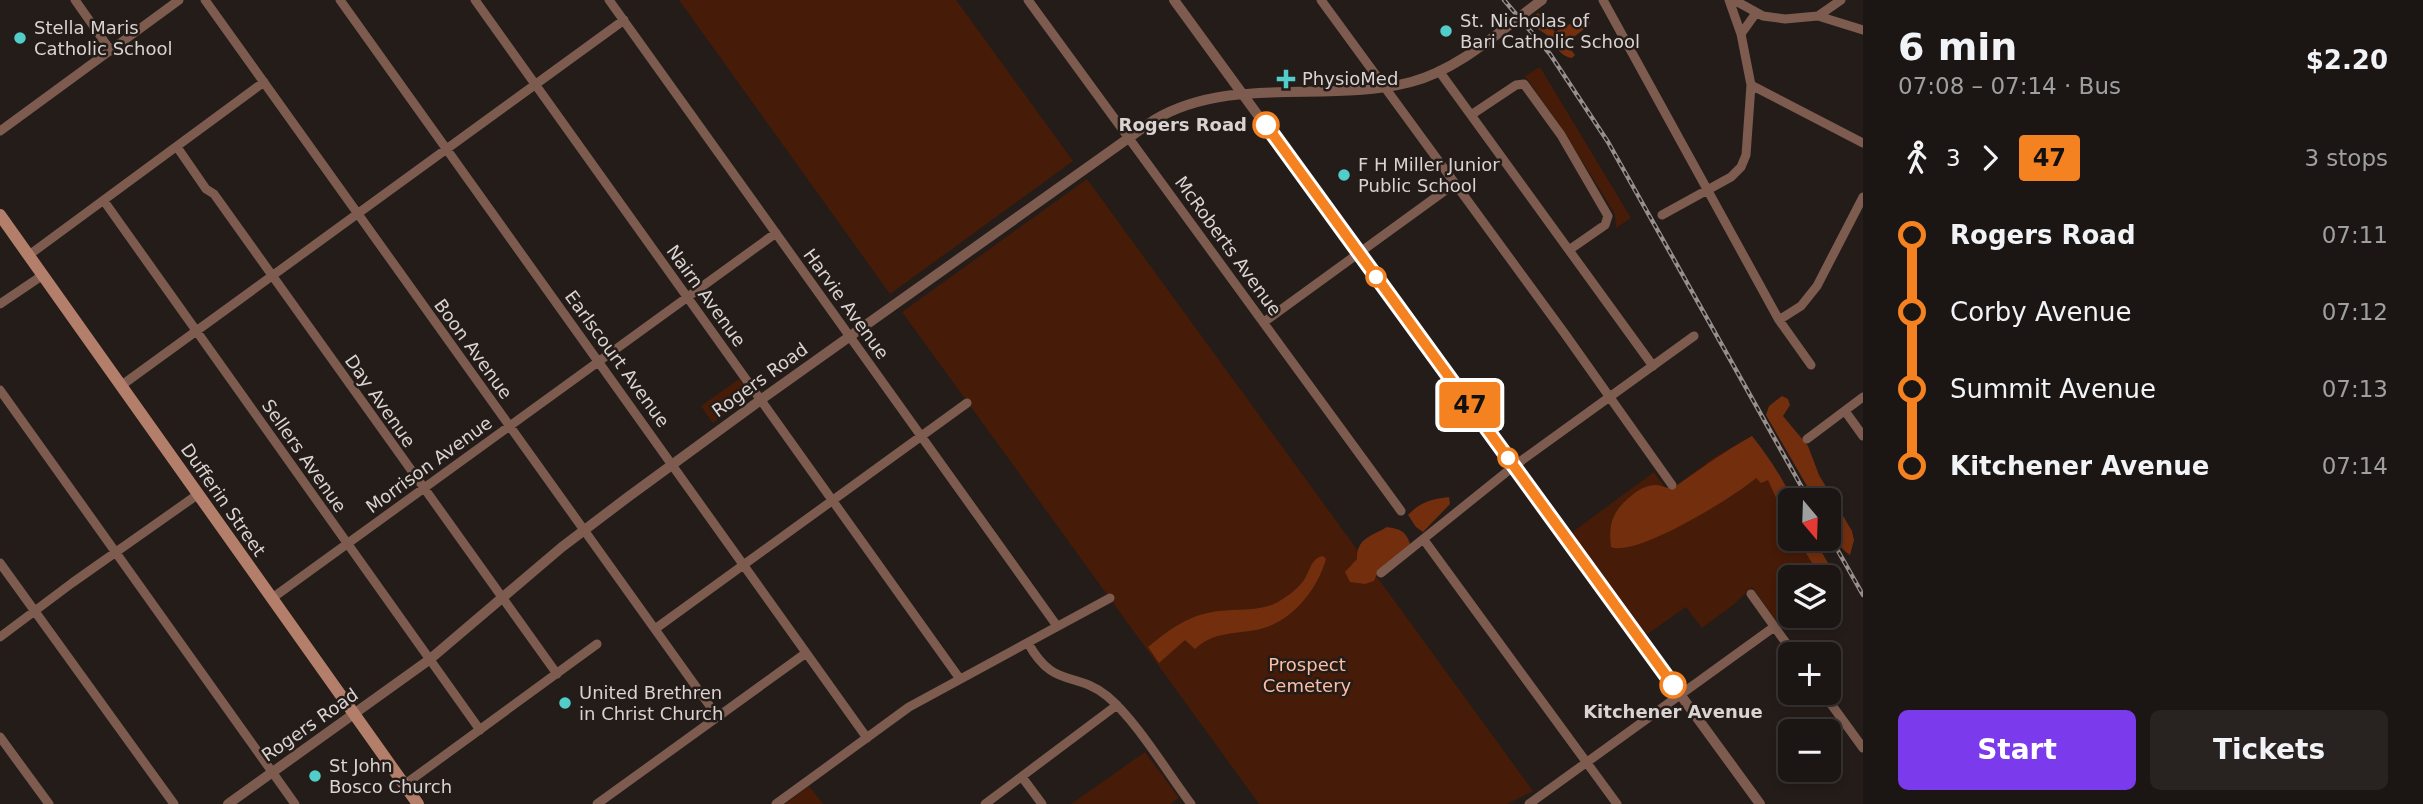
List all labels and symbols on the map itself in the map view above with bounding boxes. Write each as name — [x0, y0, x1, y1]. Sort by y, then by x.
place label: St. Nicholas of Bari Catholic School — [1460, 10, 1640, 52]
place label: Stella Maris Catholic School — [34, 17, 172, 59]
marker: St. Nicholas of Bari Catholic School — [1438, 23, 1454, 39]
marker: Stella Maris Catholic School — [12, 30, 28, 46]
place label: PhysioMed — [1302, 68, 1398, 89]
marker: PhysioMed — [1276, 69, 1296, 89]
marker: Rogers Road — [1253, 112, 1279, 138]
place label: Rogers Road — [1119, 114, 1247, 135]
place label: F H Miller Junior Public School — [1358, 154, 1500, 196]
marker: F H Miller Junior Public School — [1336, 167, 1352, 183]
street label: McRoberts Avenue — [1171, 172, 1286, 319]
street label: Nairn Avenue — [662, 241, 750, 351]
street label: Harvie Avenue — [799, 244, 893, 363]
unlabelled marker — [1366, 267, 1386, 287]
street label: Earlscourt Avenue — [561, 286, 674, 431]
street label: Boon Avenue — [430, 295, 517, 403]
street label: Rogers Road — [708, 338, 812, 421]
street label: Day Avenue — [341, 350, 420, 451]
line badge: 47 — [1438, 382, 1502, 428]
street label: Sellers Avenue — [258, 395, 351, 516]
street label: Morrison Avenue — [362, 412, 496, 517]
street label: Dufferin Street — [177, 439, 270, 560]
unlabelled marker — [1498, 448, 1518, 468]
north arrow — [1778, 488, 1841, 551]
park label: Prospect Cemetery — [1263, 654, 1352, 696]
marker: Kitchener Avenue — [1660, 672, 1686, 698]
place label: United Brethren in Christ Church — [579, 682, 723, 724]
street label: Rogers Road — [257, 684, 362, 766]
marker: United Brethren in Christ Church — [557, 695, 573, 711]
place label: Kitchener Avenue — [1583, 701, 1763, 722]
place label: St John Bosco Church — [329, 755, 452, 797]
marker: St John Bosco Church — [307, 768, 323, 784]

